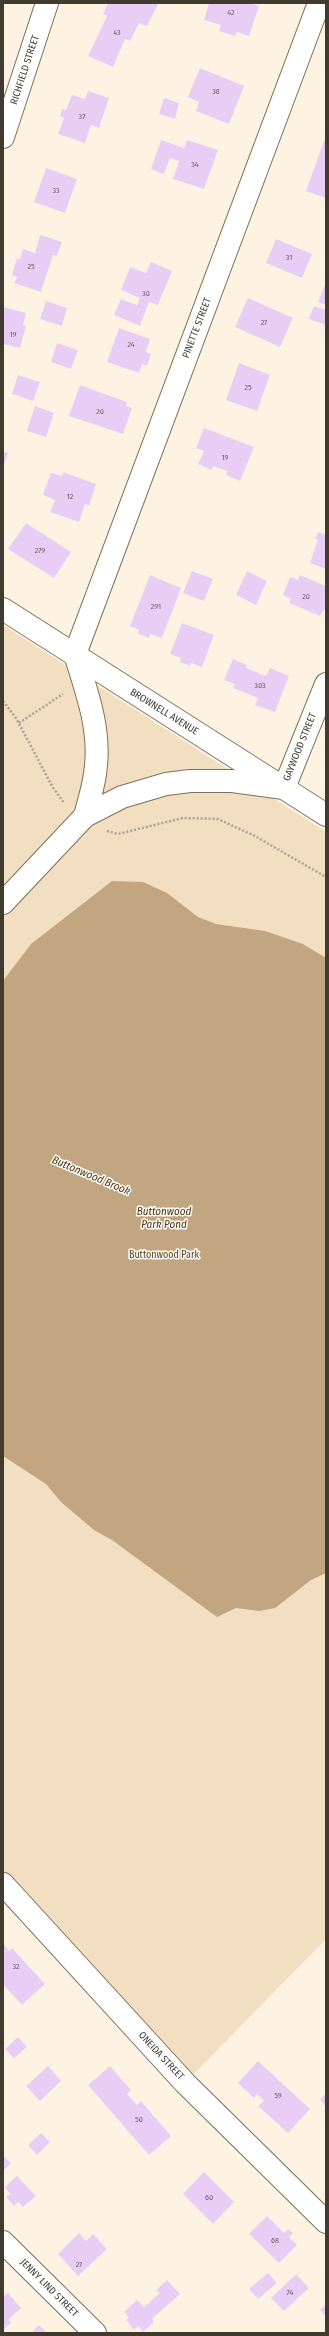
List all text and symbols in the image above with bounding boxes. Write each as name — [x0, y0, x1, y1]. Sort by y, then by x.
house number: 42 — [227, 8, 235, 18]
house number: 43 — [113, 28, 121, 38]
street label: RICHFIELD STREET — [8, 34, 42, 106]
house number: 38 — [212, 87, 220, 97]
house number: 37 — [79, 112, 85, 122]
house number: 34 — [191, 160, 199, 170]
house number: 33 — [52, 186, 60, 196]
house number: 31 — [286, 253, 292, 263]
house number: 25 — [27, 262, 35, 272]
house number: 30 — [142, 289, 150, 299]
street label: PINETTE STREET — [180, 296, 214, 360]
house number: 27 — [261, 318, 267, 328]
house number: 19 — [9, 330, 17, 340]
house number: 24 — [127, 340, 135, 350]
house number: 25 — [244, 383, 252, 393]
house number: 20 — [96, 407, 104, 417]
house number: 19 — [221, 453, 229, 463]
house number: 12 — [67, 492, 73, 502]
house number: 279 — [35, 546, 45, 556]
house number: 20 — [302, 592, 310, 602]
house number: 291 — [151, 602, 161, 612]
house number: 303 — [254, 681, 266, 691]
street label: BROWNELL AVENUE — [128, 686, 200, 738]
street label: GAYWOOD STREET — [281, 711, 319, 783]
water label: Buttonwood Brook — [50, 1154, 132, 1198]
water label: Buttonwood Park Pond — [137, 1205, 191, 1231]
park label: Buttonwood Park — [129, 1249, 199, 1261]
house number: 32 — [12, 1962, 20, 1972]
street label: ONEIDA STREET — [136, 2029, 186, 2083]
house number: 59 — [274, 2091, 282, 2101]
house number: 50 — [135, 2115, 143, 2125]
house number: 60 — [205, 2193, 213, 2203]
house number: 68 — [271, 2236, 279, 2246]
street label: JENNY LIND STREET — [18, 2257, 80, 2319]
house number: 27 — [76, 2260, 82, 2270]
house number: 74 — [287, 2288, 293, 2298]

